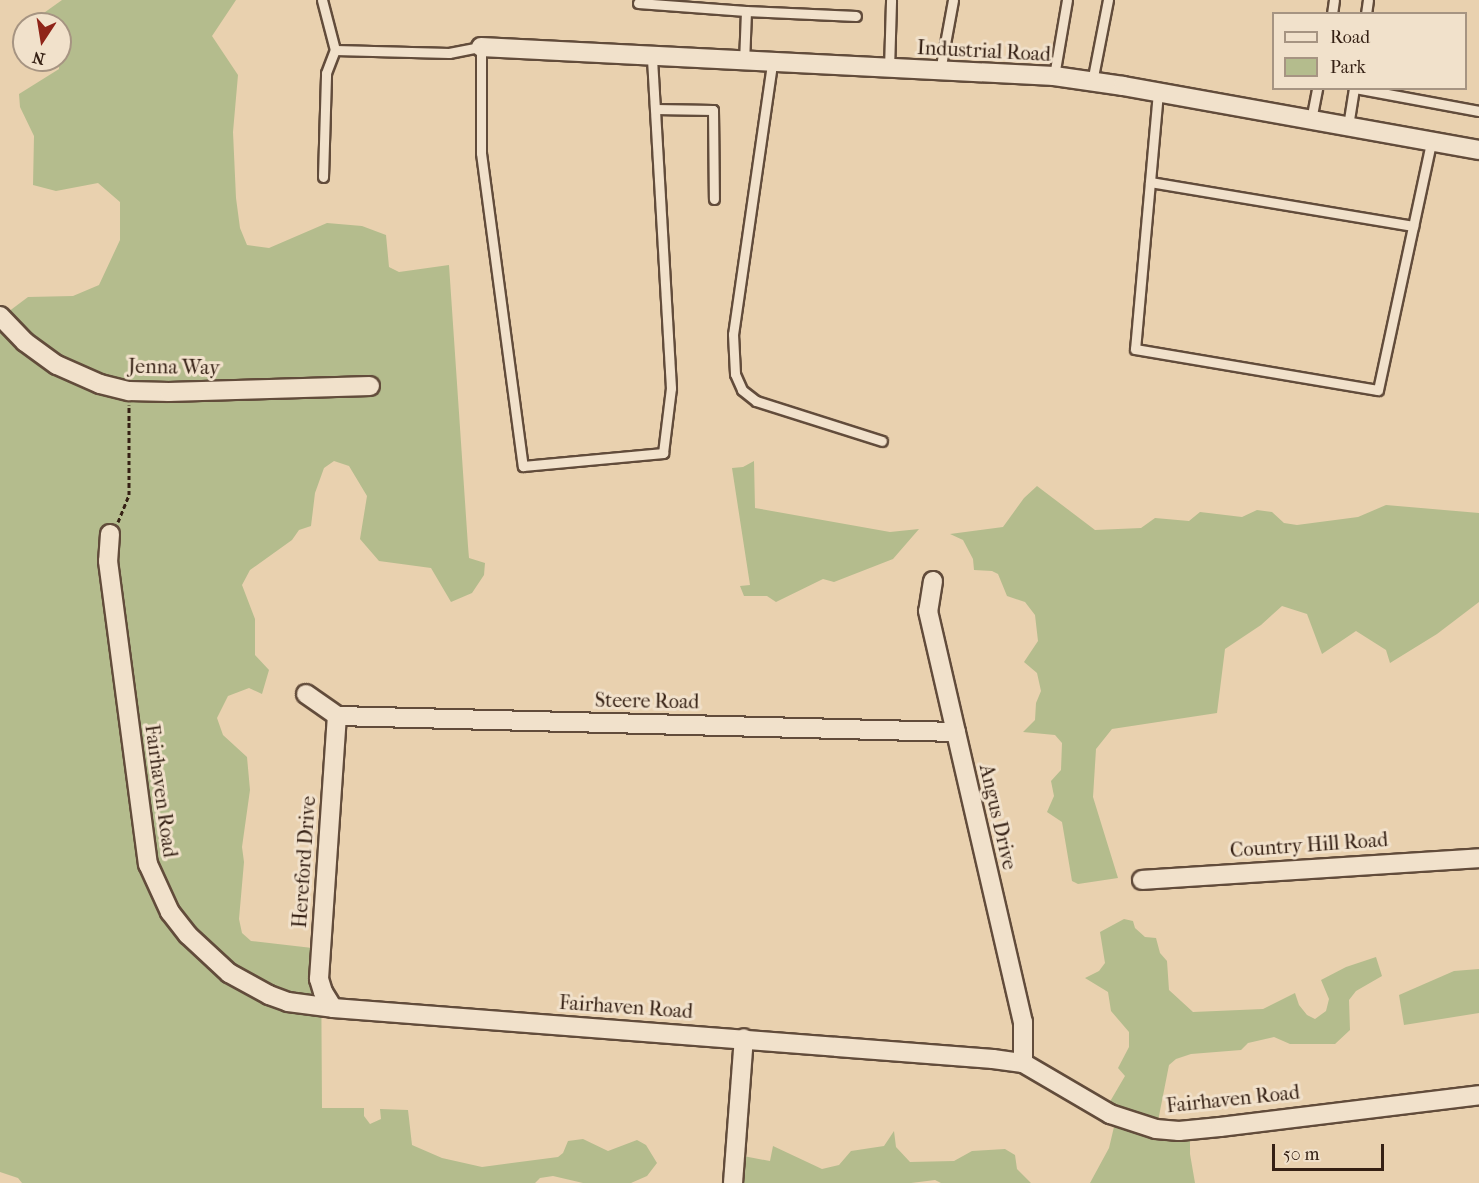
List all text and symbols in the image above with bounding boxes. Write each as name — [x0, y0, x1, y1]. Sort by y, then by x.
north arrow — [12, 12, 72, 72]
legend — [1272, 12, 1467, 90]
text: Road — [1330, 27, 1370, 48]
street label: Industrial Road — [916, 36, 1052, 66]
text: N — [31, 48, 46, 69]
text: Park — [1330, 57, 1366, 78]
street label: Jenna Way — [128, 354, 220, 380]
street label: Steere Road — [595, 688, 699, 714]
street label: Fairhaven Road — [140, 723, 182, 859]
street label: Angus Drive — [974, 762, 1022, 872]
street label: Hereford Drive — [287, 795, 321, 929]
street label: Country Hill Road — [1229, 828, 1389, 862]
street label: Fairhaven Road — [558, 990, 694, 1024]
street label: Fairhaven Road — [1165, 1080, 1301, 1118]
scale bar — [1275, 1132, 1388, 1170]
text: 50 m — [1283, 1144, 1319, 1165]

